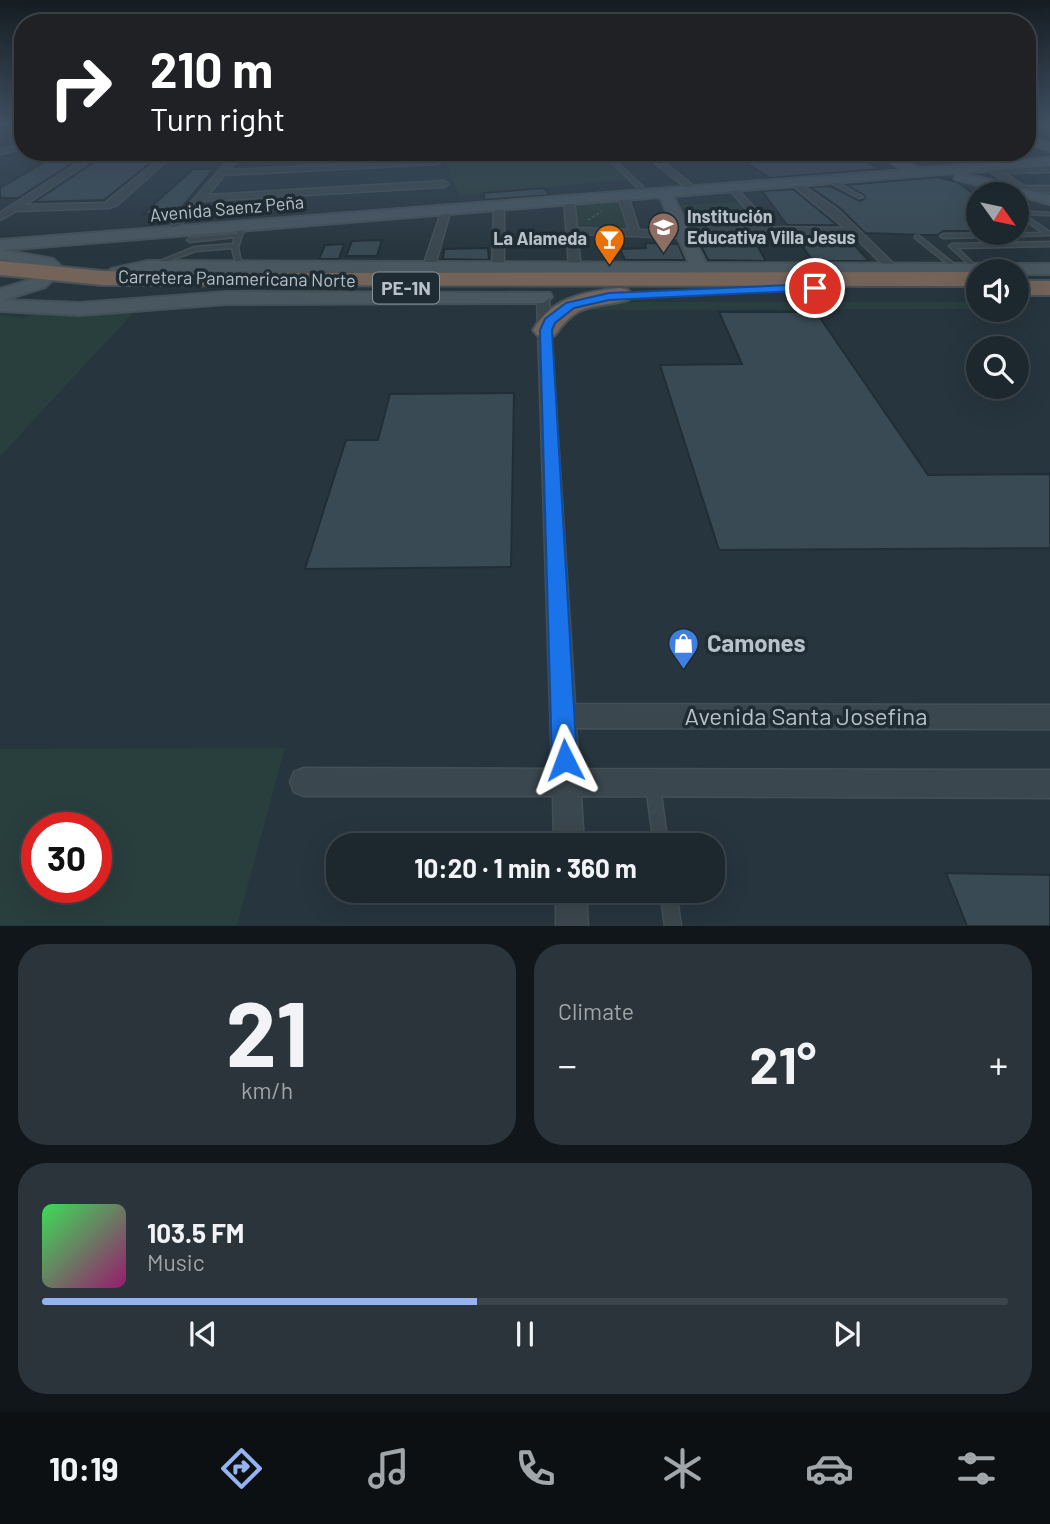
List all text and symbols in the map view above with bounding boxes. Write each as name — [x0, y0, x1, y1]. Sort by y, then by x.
text: 210 m — [150, 39, 273, 98]
icon: right — [35, 42, 126, 133]
text: Turn right — [150, 99, 285, 137]
north arrow — [966, 182, 1029, 245]
map controls — [966, 182, 1029, 399]
street label: Avenida Saenz Peña — [149, 190, 305, 226]
place label: Institución Educativa Villa Jesus — [687, 205, 856, 248]
school or university icon: Institución Educativa Villa Jesus — [647, 210, 681, 254]
bar icon: La Alameda — [593, 222, 627, 266]
place label: La Alameda — [493, 227, 587, 249]
pin — [785, 258, 845, 318]
button: sound — [966, 259, 1029, 322]
street label: Carretera Panamericana Norte — [118, 265, 356, 291]
icon: arrive — [796, 269, 834, 307]
road number: PE-1N — [373, 272, 439, 304]
button: search — [966, 336, 1029, 399]
shop icon: Camones — [667, 627, 701, 671]
place label: Camones — [707, 628, 806, 657]
street label: Avenida Santa Josefina — [684, 701, 928, 730]
position arrow — [528, 723, 602, 797]
speed limit sign: 30 — [21, 812, 112, 903]
text: 10:20 · 1 min · 360 m — [414, 852, 637, 883]
text: 21 — [226, 976, 308, 1085]
text: Climate — [558, 997, 634, 1025]
text: 21° — [750, 1032, 816, 1094]
text: − — [558, 1041, 577, 1087]
text: + — [989, 1041, 1008, 1087]
text: km/h — [241, 1076, 293, 1104]
text: 103.5 FM — [147, 1217, 244, 1248]
text: Music — [147, 1248, 205, 1276]
icon: previous — [184, 1315, 222, 1353]
icon: pause — [506, 1315, 544, 1353]
icon: next — [828, 1315, 866, 1353]
icon: directions — [217, 1444, 266, 1493]
icon: music — [364, 1444, 413, 1493]
icon: phone — [511, 1444, 560, 1493]
icon: climate — [658, 1444, 707, 1493]
icon: car — [805, 1444, 854, 1493]
icon: filters — [952, 1444, 1001, 1493]
text: 10:19 — [49, 1449, 119, 1487]

